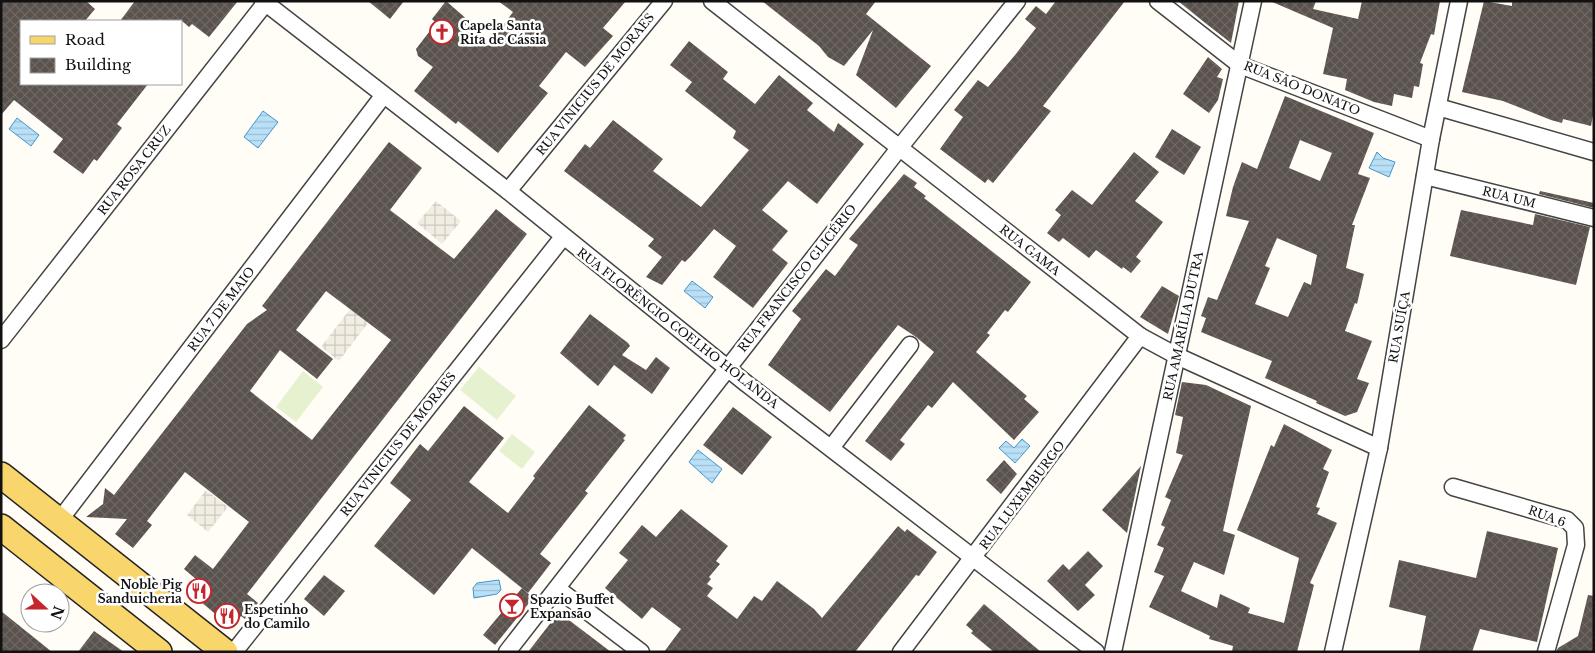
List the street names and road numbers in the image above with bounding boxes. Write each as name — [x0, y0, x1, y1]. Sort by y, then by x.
street label: RUA VINICIUS DE MORAES — [533, 10, 657, 158]
street label: RUA SÃO DONATO — [1242, 58, 1362, 118]
street label: RUA ROSA CRUZ — [94, 122, 174, 218]
street label: RUA UM — [1481, 183, 1537, 211]
street label: RUA FRANCISCO GLICÉRIO — [734, 200, 859, 355]
street label: RUA GAMA — [997, 222, 1064, 279]
street label: RUA FLORÊNCIO COELHO HOLANDA — [574, 244, 783, 412]
street label: RUA AMARÍLIA DUTRA — [1159, 249, 1206, 402]
street label: RUA 7 DE MAIO — [184, 264, 258, 354]
street label: RUA SUÍÇA — [1384, 289, 1413, 364]
street label: RUA VINICIUS DE MORAES — [337, 369, 459, 519]
street label: RUA LUXEMBURGO — [976, 438, 1068, 552]
street label: RUA 6 — [1526, 502, 1568, 530]

